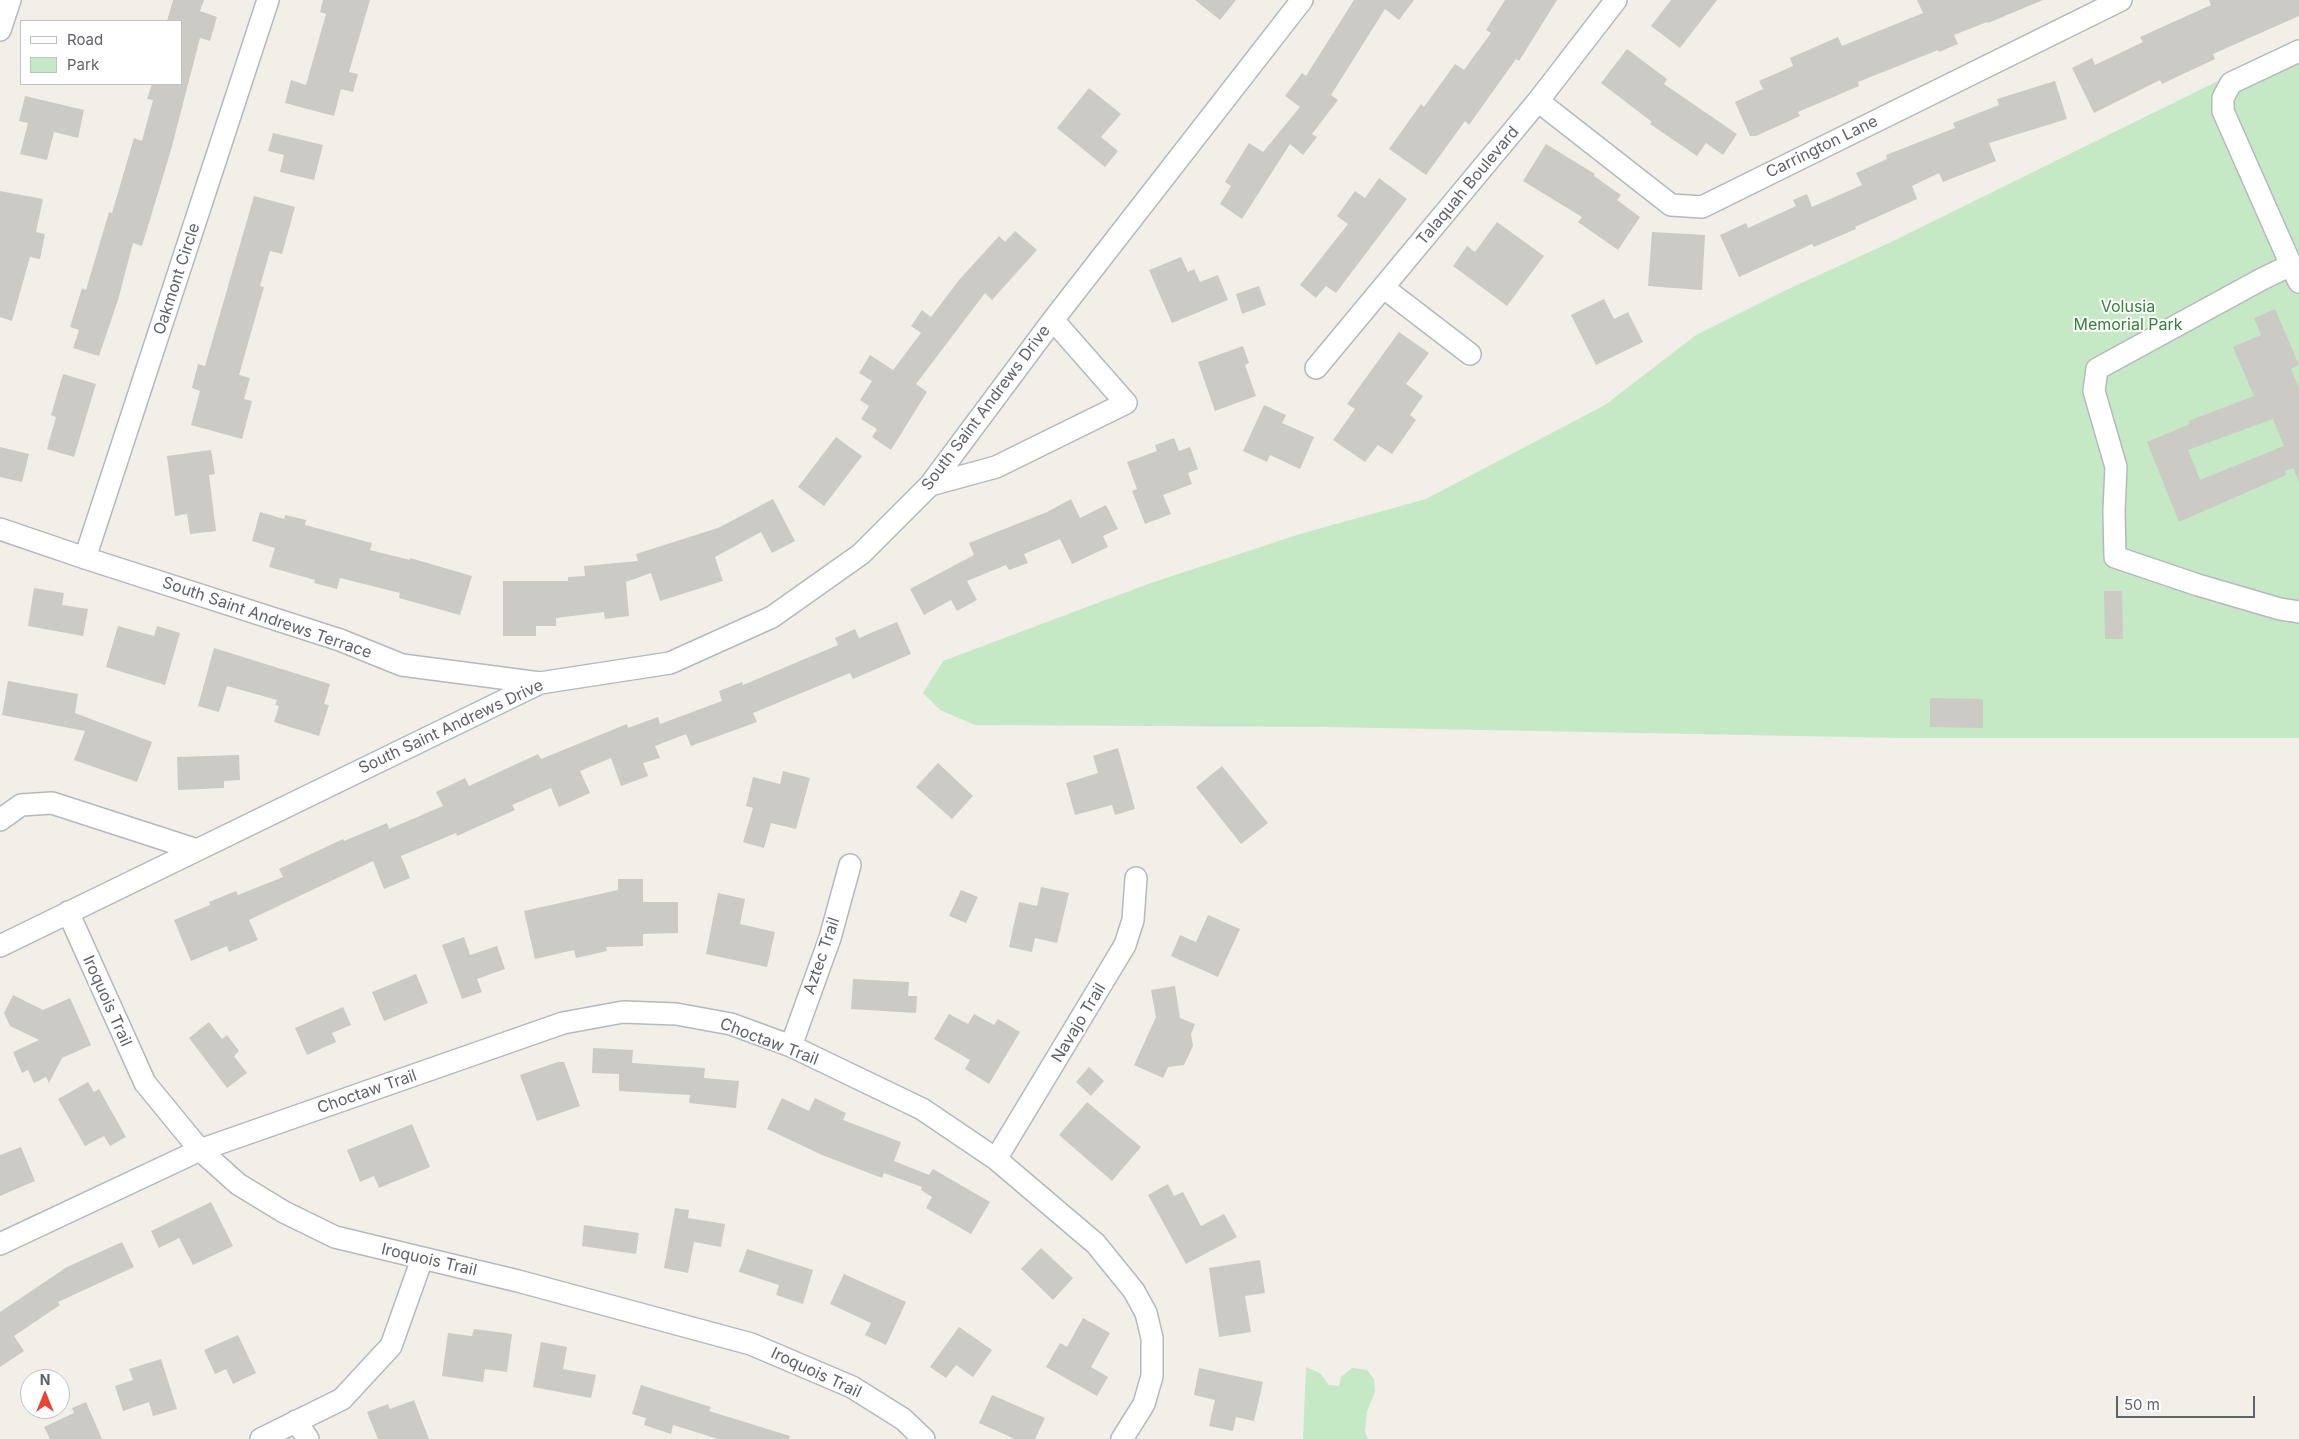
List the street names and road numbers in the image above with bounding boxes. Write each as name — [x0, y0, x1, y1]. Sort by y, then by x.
street label: Carrington Lane — [1763, 112, 1881, 182]
street label: Talaquah Boulevard — [1413, 123, 1523, 249]
street label: Oakmont Circle — [150, 221, 204, 337]
street label: South Saint Andrews Drive — [918, 322, 1054, 494]
street label: South Saint Andrews Terrace — [160, 573, 374, 663]
street label: South Saint Andrews Drive — [356, 676, 546, 778]
street label: Aztec Trail — [800, 915, 844, 997]
street label: Iroquois Trail — [78, 953, 136, 1049]
street label: Navajo Trail — [1048, 980, 1110, 1066]
street label: Choctaw Trail — [717, 1014, 821, 1070]
street label: Choctaw Trail — [315, 1066, 419, 1118]
street label: Iroquois Trail — [379, 1240, 479, 1280]
street label: Iroquois Trail — [768, 1344, 864, 1402]

